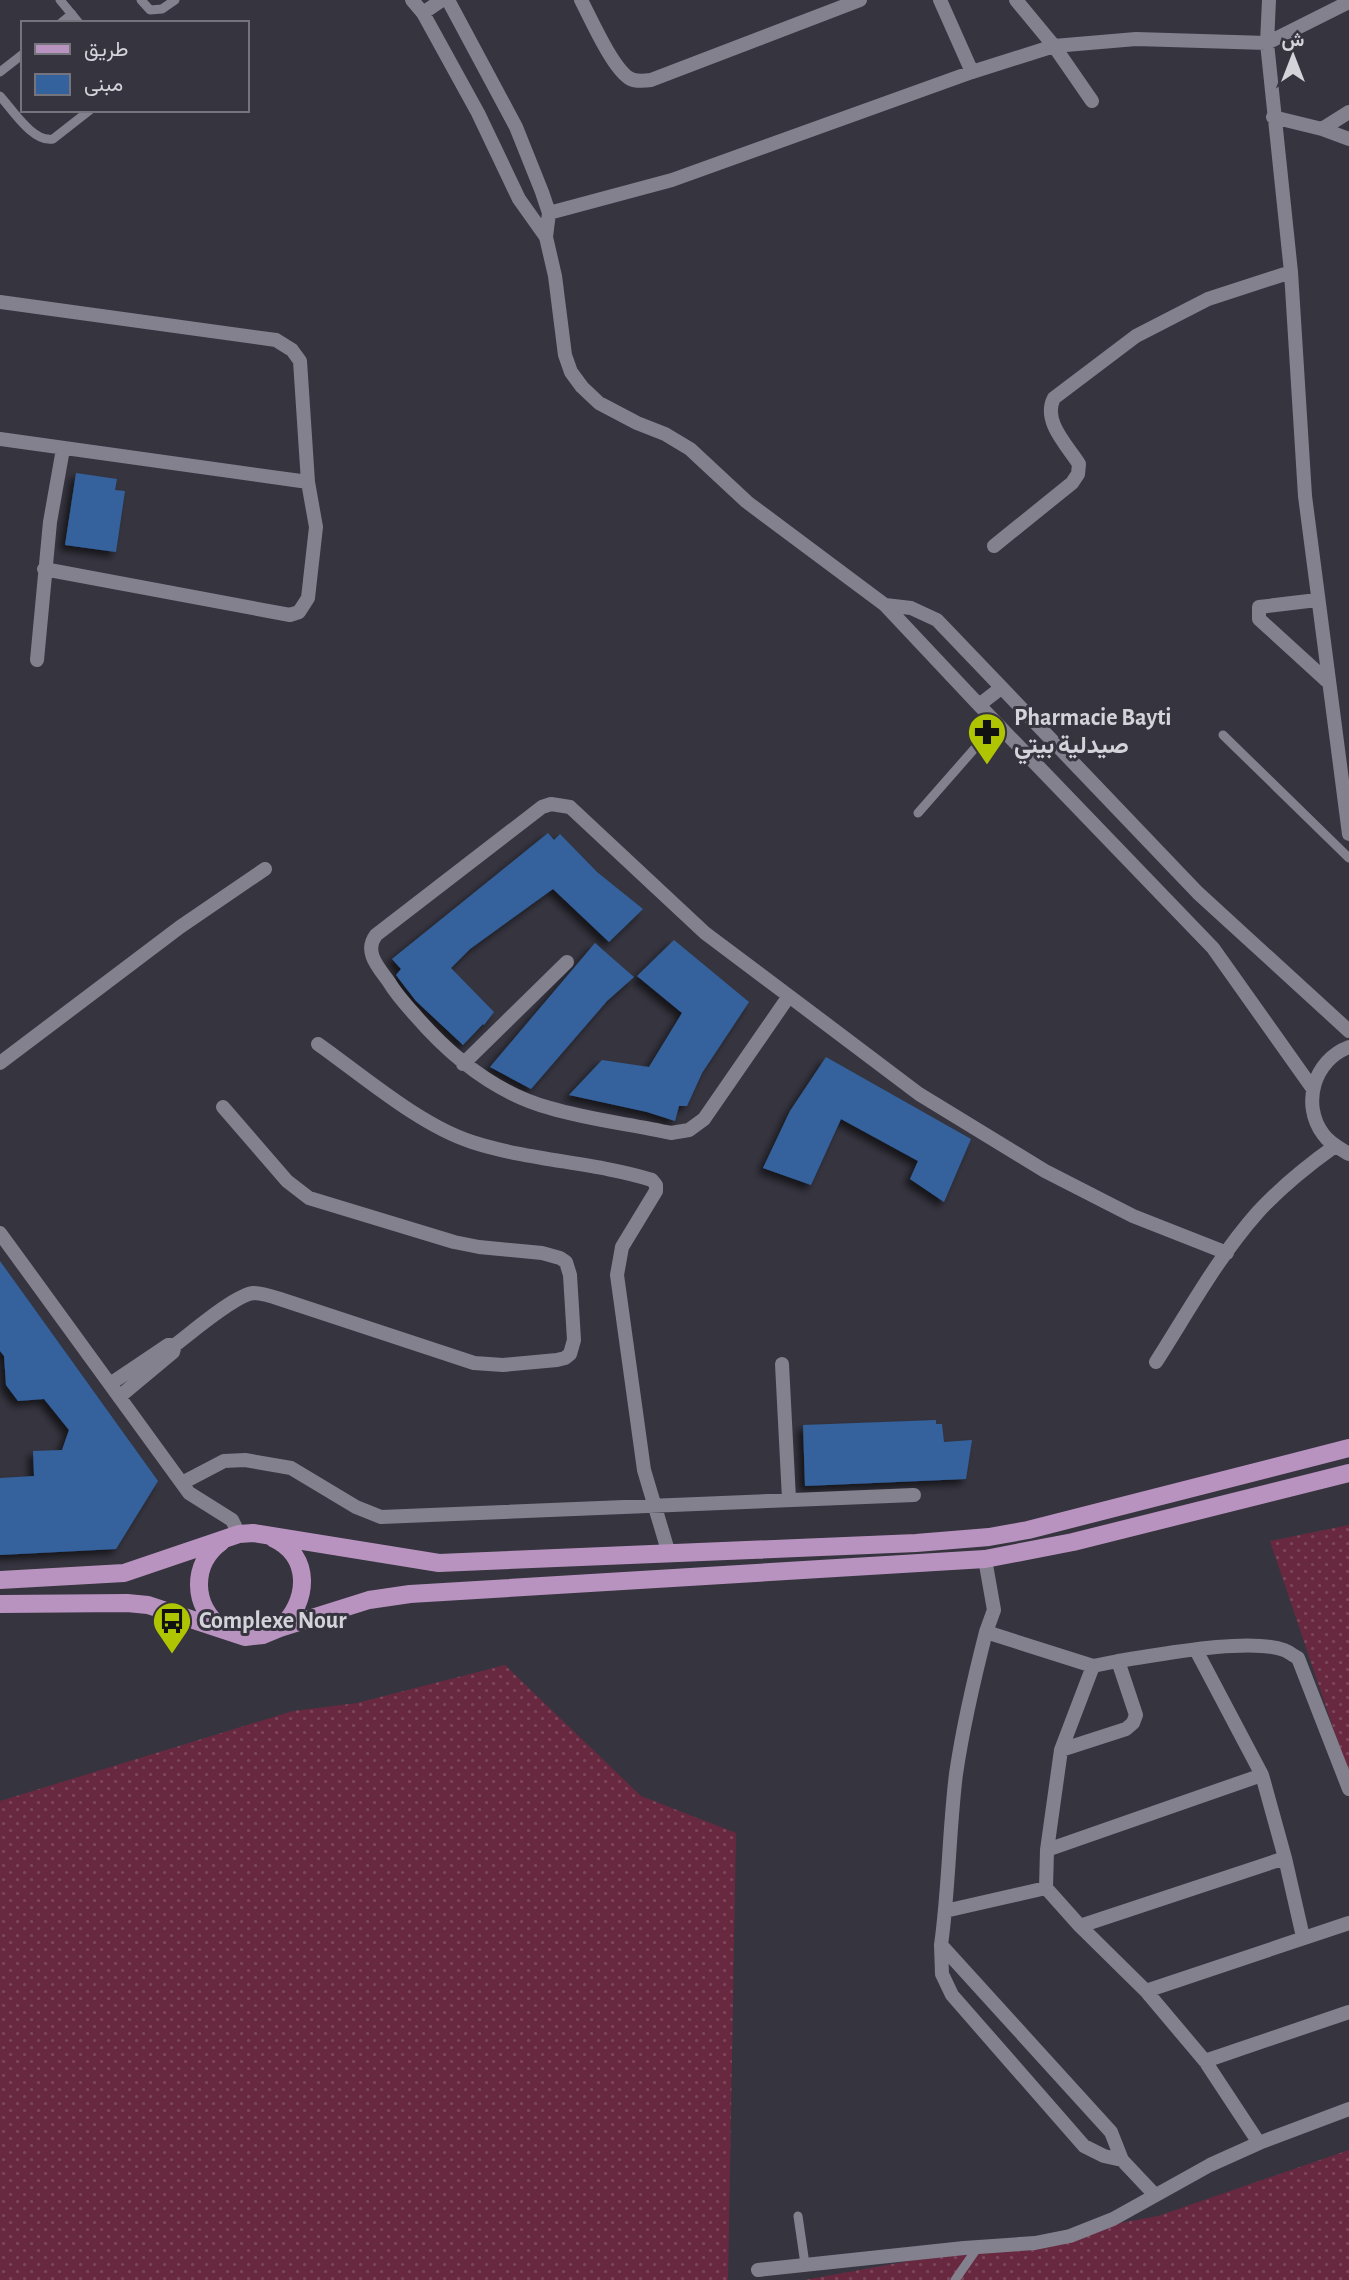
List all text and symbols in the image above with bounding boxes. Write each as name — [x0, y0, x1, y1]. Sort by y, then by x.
legend — [21, 21, 248, 112]
north arrow — [1258, 21, 1328, 91]
text: ش — [1282, 31, 1305, 51]
text: طريق — [84, 39, 129, 62]
text: مبنى — [84, 74, 123, 96]
place label: Pharmacie Bayti صيدلية بيتي — [1014, 706, 1172, 765]
pharmacy icon: Pharmacie Bayti صيدلية بيتي — [966, 711, 1008, 766]
bus stop icon: Complexe Nour — [151, 1600, 193, 1655]
place label: Complexe Nour — [199, 1609, 347, 1633]

